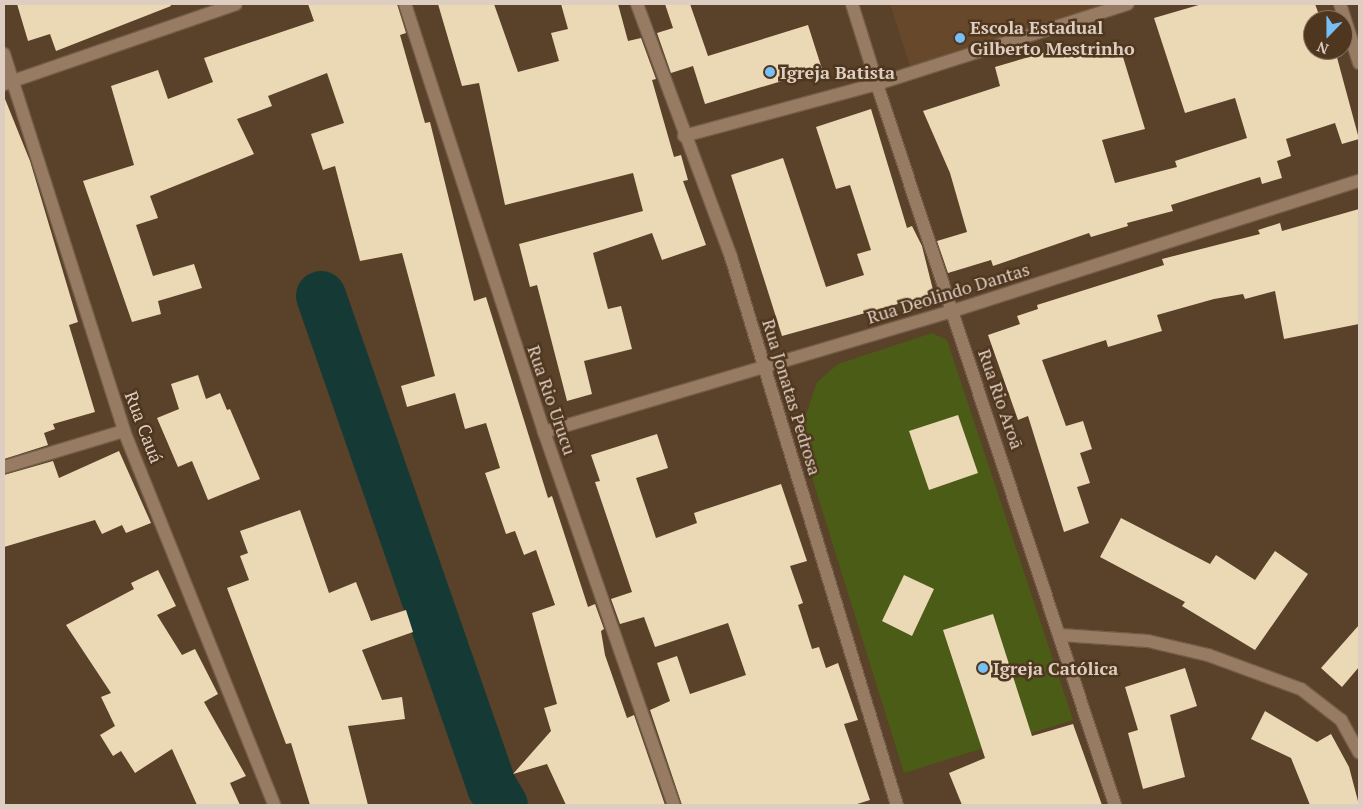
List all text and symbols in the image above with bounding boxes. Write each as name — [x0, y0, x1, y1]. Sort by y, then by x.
north arrow — [1303, 10, 1353, 60]
place label: Escola Estadual Gilberto Mestrinho — [970, 17, 1135, 59]
marker: Escola Estadual Gilberto Mestrinho — [954, 32, 966, 44]
text: N — [1314, 38, 1331, 59]
place label: Igreja Batista — [780, 61, 895, 83]
marker: Igreja Batista — [764, 66, 776, 78]
street label: Rua Deolindo Dantas — [864, 258, 1032, 328]
street label: Rua Jonatas Pedrosa — [758, 316, 826, 478]
street label: Rua Rio Urucu — [523, 342, 581, 458]
street label: Rua Rio Aroã — [974, 346, 1028, 452]
street label: Rua Cauá — [120, 388, 168, 466]
place label: Igreja Católica — [993, 657, 1118, 679]
marker: Igreja Católica — [977, 662, 989, 674]

